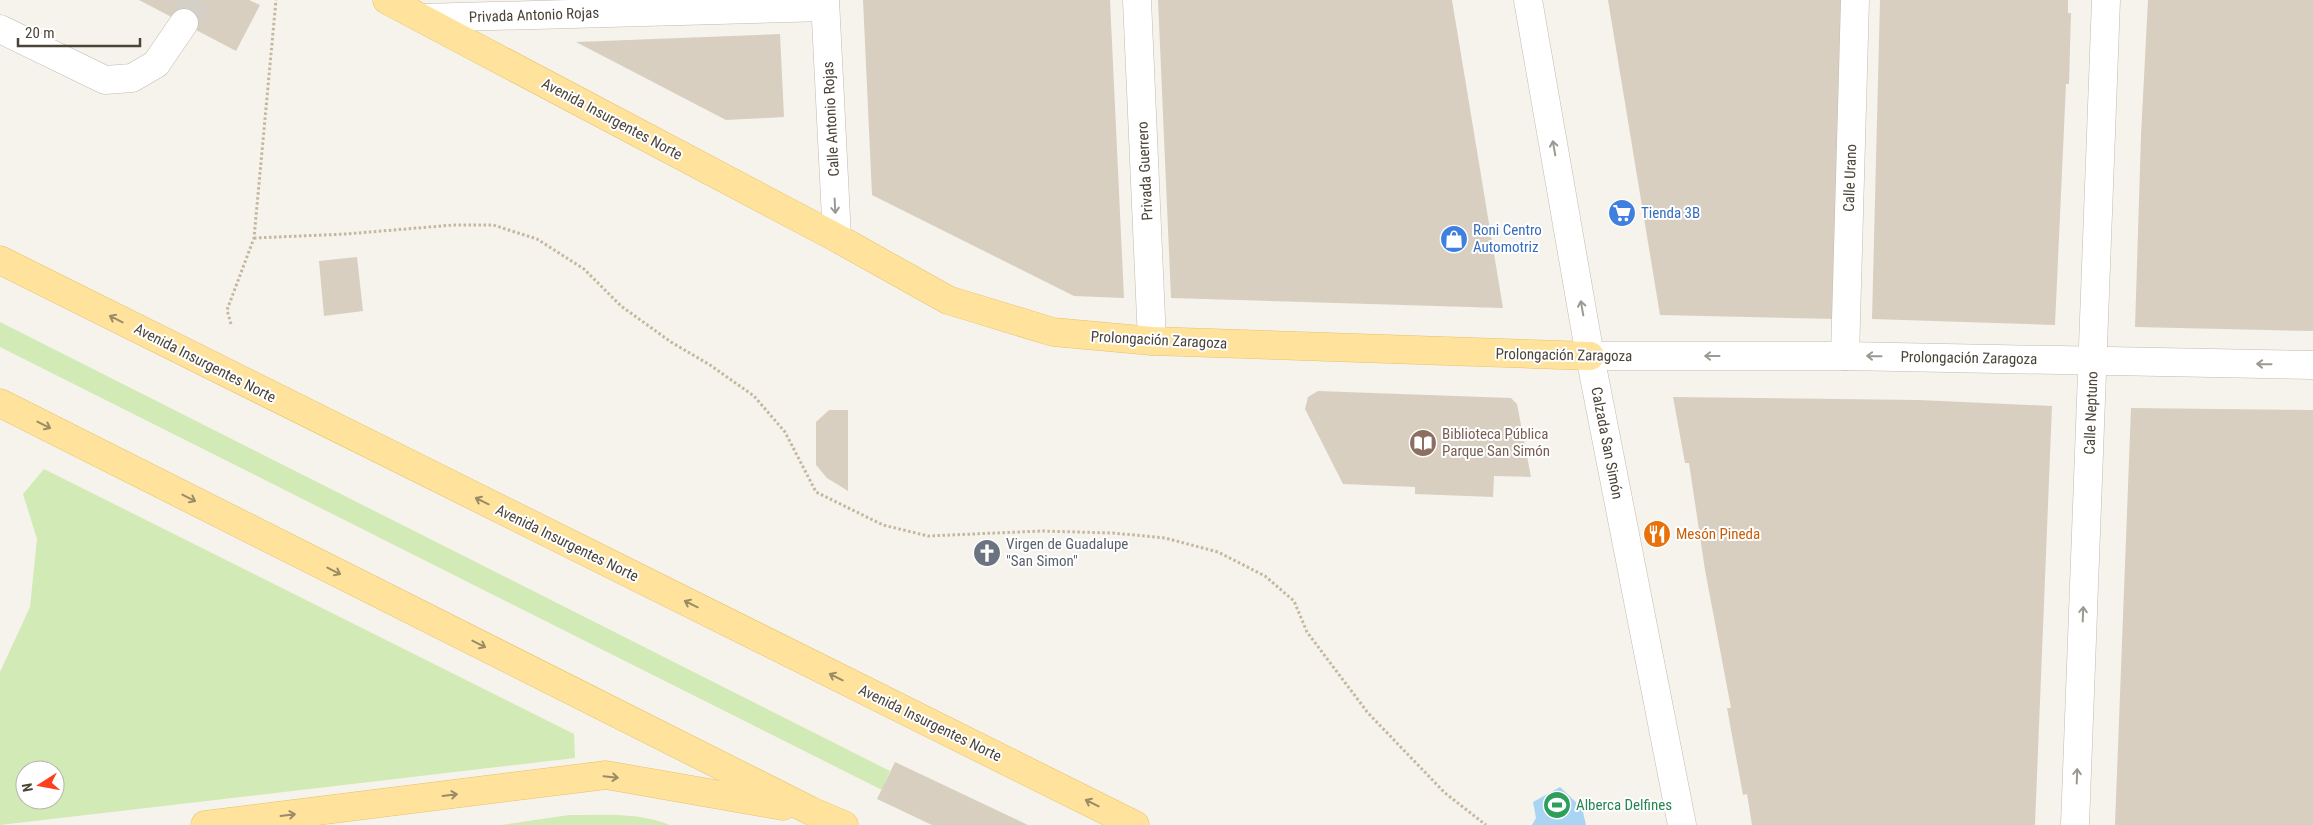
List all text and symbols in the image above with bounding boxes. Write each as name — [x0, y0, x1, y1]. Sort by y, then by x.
street label: Privada Antonio Rojas — [469, 4, 600, 26]
scale bar — [18, 15, 140, 47]
text: 20 m — [25, 24, 55, 42]
street label: Calle Antonio Rojas — [819, 61, 843, 177]
street label: Avenida Insurgentes Norte — [539, 74, 685, 164]
street label: Privada Guerrero — [1133, 121, 1157, 221]
one-way arrow — [1548, 141, 1558, 157]
street label: Calle Urano — [1840, 144, 1860, 212]
one-way arrow — [830, 198, 840, 214]
supermarket icon: Tienda 3B — [1607, 198, 1637, 228]
place label: Tienda 3B — [1641, 204, 1700, 222]
place label: Roni Centro Automotriz — [1473, 221, 1542, 256]
shop icon: Roni Centro Automotriz — [1439, 224, 1469, 254]
one-way arrow — [1576, 301, 1586, 317]
one-way arrow — [109, 313, 124, 323]
street label: Avenida Insurgentes Norte — [131, 319, 279, 407]
street label: Prolongación Zaragoza — [1090, 327, 1228, 353]
street label: Prolongación Zaragoza — [1495, 345, 1633, 365]
street label: Prolongación Zaragoza — [1900, 348, 2038, 368]
one-way arrow — [1704, 351, 1720, 361]
one-way arrow — [1867, 351, 1883, 361]
one-way arrow — [2257, 359, 2273, 369]
street label: Calle Neptuno — [2081, 371, 2101, 455]
street label: Calzada San Simón — [1587, 385, 1627, 501]
one-way arrow — [36, 420, 51, 430]
place label: Biblioteca Pública Parque San Simón — [1442, 425, 1550, 460]
library icon: Biblioteca Pública Parque San Simón — [1408, 428, 1438, 458]
one-way arrow — [181, 494, 196, 503]
one-way arrow — [475, 496, 490, 506]
street label: Avenida Insurgentes Norte — [493, 501, 641, 585]
restaurant icon: Mesón Pineda — [1642, 519, 1672, 549]
place label: Mesón Pineda — [1676, 525, 1760, 543]
place label: Virgen de Guadalupe "San Simon" — [1006, 535, 1128, 570]
church icon: Virgen de Guadalupe "San Simon" — [972, 538, 1002, 568]
one-way arrow — [326, 567, 341, 576]
one-way arrow — [684, 599, 699, 608]
one-way arrow — [2079, 606, 2088, 622]
one-way arrow — [471, 640, 486, 649]
one-way arrow — [829, 671, 844, 681]
street label: Avenida Insurgentes Norte — [856, 681, 1004, 765]
north arrow — [15, 760, 65, 810]
one-way arrow — [2072, 769, 2082, 785]
one-way arrow — [603, 772, 619, 782]
text: N — [19, 782, 36, 793]
one-way arrow — [441, 790, 457, 800]
sports icon: Alberca Delfines — [1542, 790, 1572, 820]
place label: Alberca Delfines — [1576, 796, 1672, 814]
one-way arrow — [1084, 798, 1099, 808]
one-way arrow — [280, 810, 296, 820]

